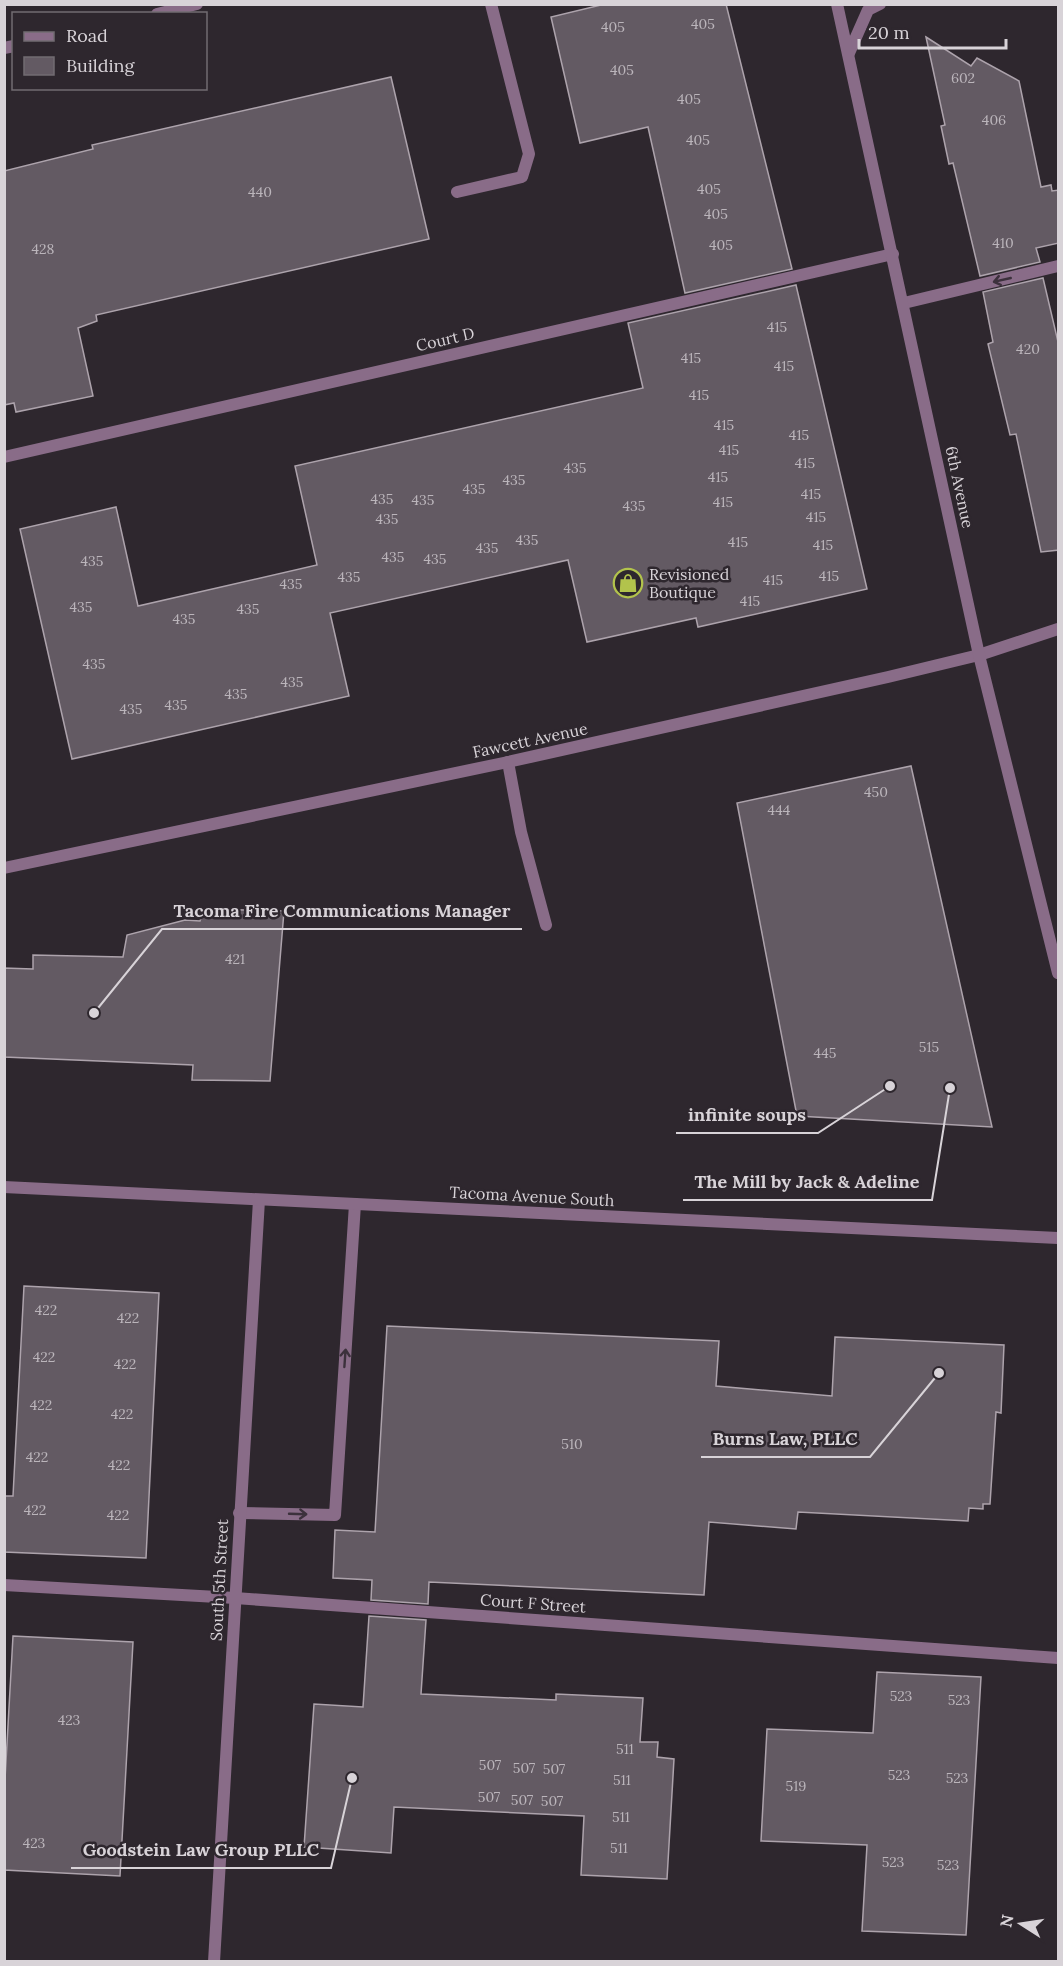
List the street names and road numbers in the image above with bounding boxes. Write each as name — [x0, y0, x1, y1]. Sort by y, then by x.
street label: Court D — [414, 323, 476, 355]
street label: 6th Avenue — [942, 444, 979, 530]
street label: Fawcett Avenue — [471, 718, 590, 762]
street label: Tacoma Avenue South — [449, 1182, 615, 1210]
street label: South 5th Street — [206, 1518, 232, 1641]
street label: Court F Street — [479, 1589, 587, 1617]

